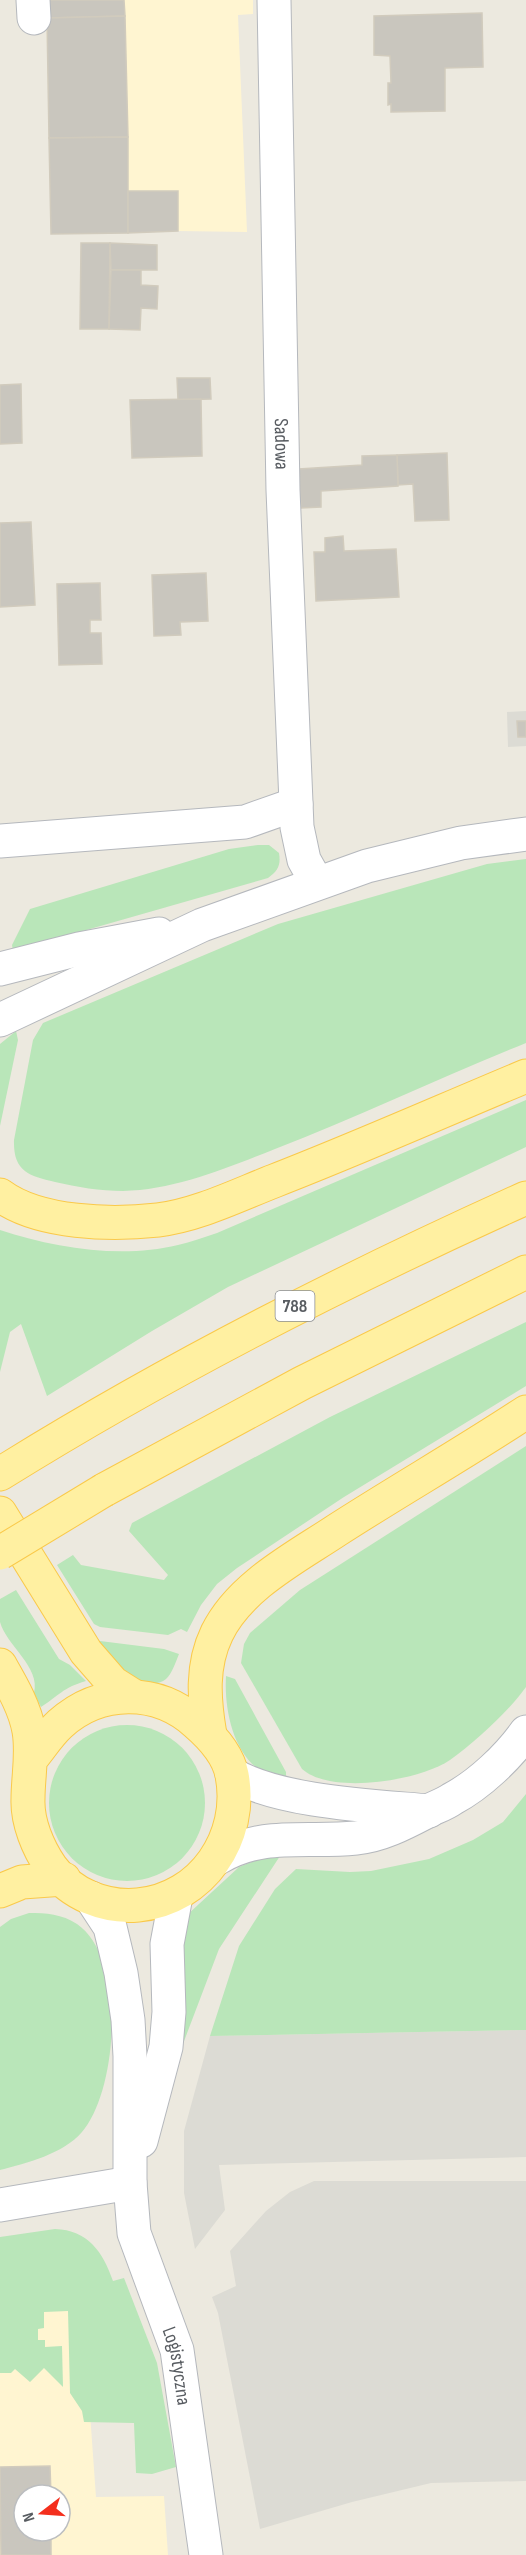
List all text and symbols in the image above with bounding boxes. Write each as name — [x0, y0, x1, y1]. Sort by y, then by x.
street label: Sadowa — [269, 418, 294, 470]
road number: 788 — [276, 1291, 314, 1321]
street label: Logistyczna — [157, 2324, 196, 2407]
north arrow — [12, 2483, 72, 2543]
text: N — [19, 2510, 39, 2524]

